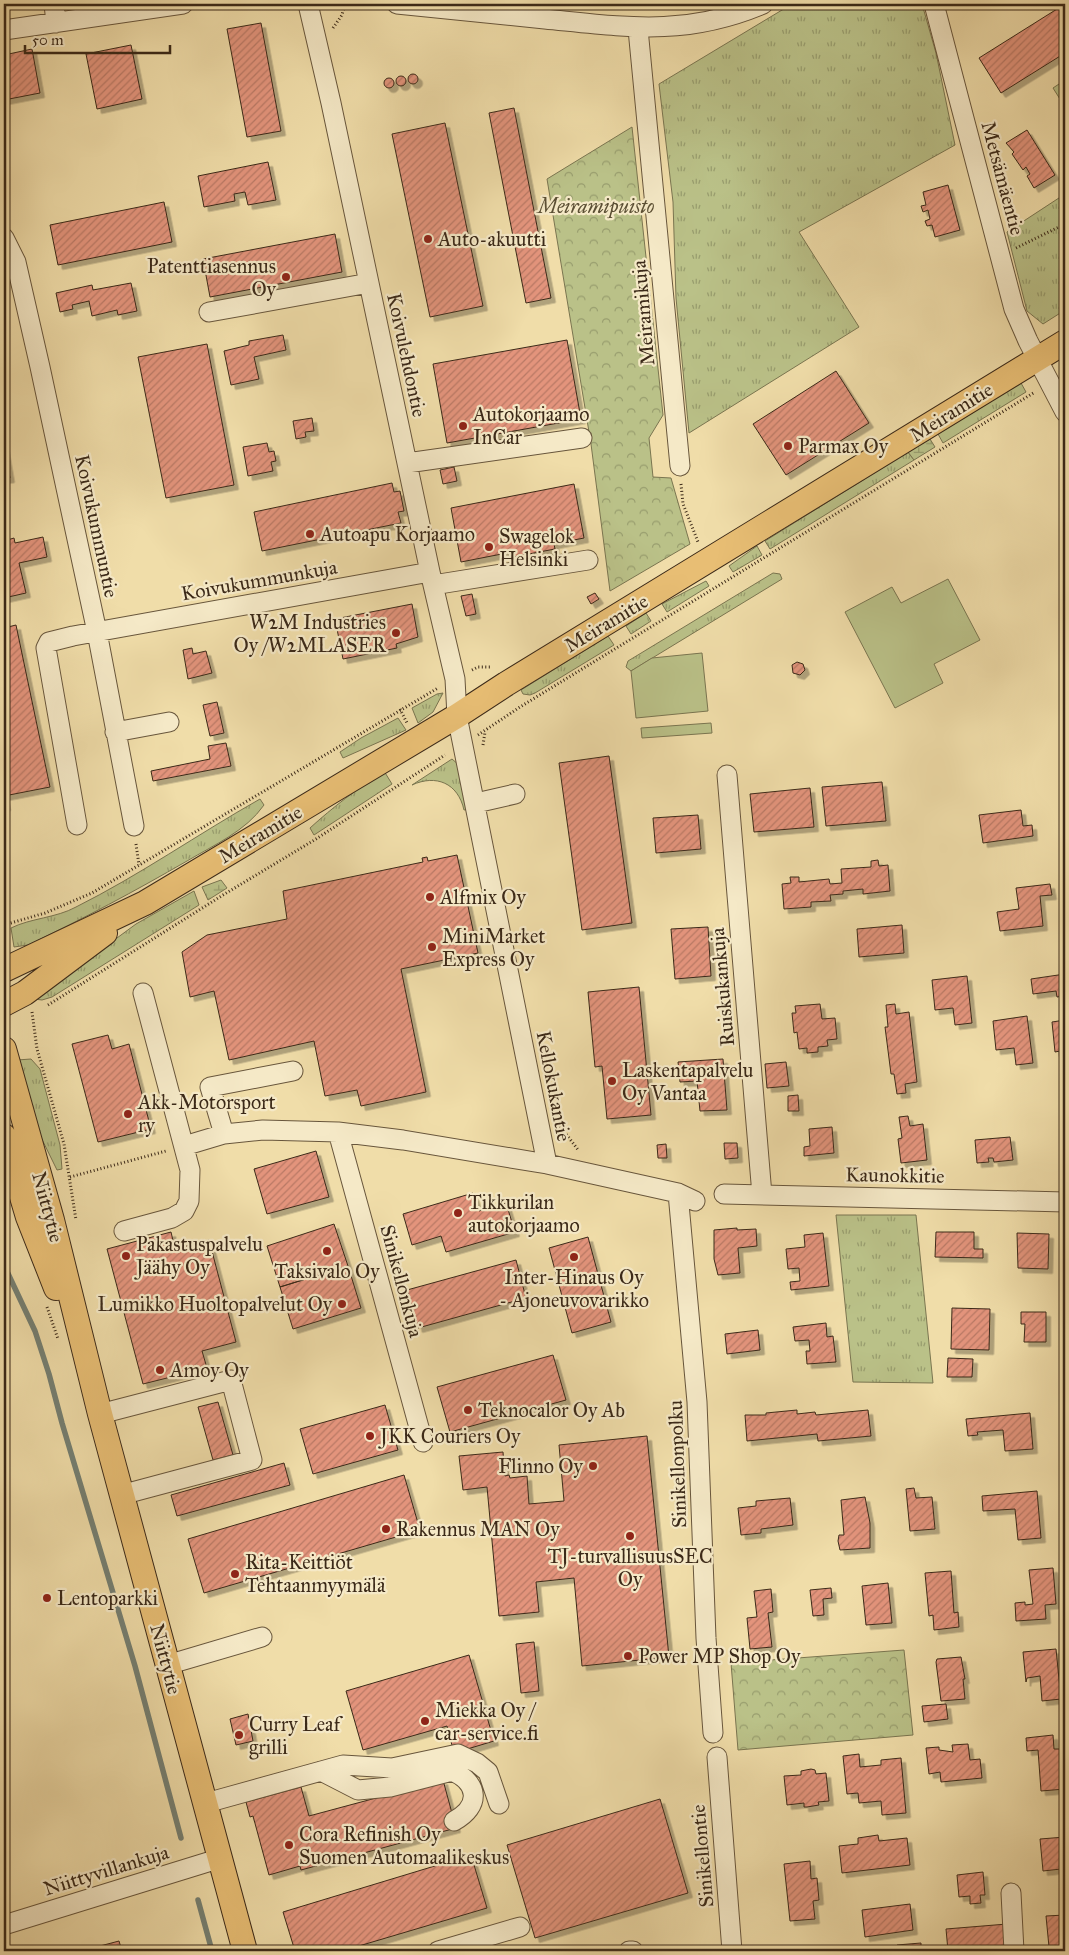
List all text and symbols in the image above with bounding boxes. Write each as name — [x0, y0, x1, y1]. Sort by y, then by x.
scale bar — [25, 22, 170, 54]
text: 50 m — [32, 31, 64, 49]
street label: Metsämäentie — [976, 119, 1030, 237]
park label: Meiramipuisto — [536, 194, 655, 219]
place label: Auto-akuutti — [437, 227, 547, 251]
marker: Auto-akuutti — [422, 233, 434, 245]
place label: Patenttiasennus Oy — [147, 254, 277, 301]
street label: Meiramikuja — [626, 259, 660, 367]
marker: Patenttiasennus Oy — [280, 271, 292, 283]
street label: Koivulehdontie — [382, 291, 432, 419]
street label: Meiramitie — [905, 377, 997, 447]
place label: Autokorjaamo InCar — [472, 402, 590, 449]
marker: Autokorjaamo InCar — [457, 420, 469, 432]
place label: Parmax Oy — [798, 434, 889, 458]
marker: Parmax Oy — [782, 440, 794, 452]
street label: Koivukummuntie — [70, 452, 124, 600]
place label: Autoapu Korjaamo — [319, 522, 475, 546]
place label: Swagelok Helsinki — [499, 524, 575, 571]
marker: Autoapu Korjaamo — [304, 528, 316, 540]
marker: Swagelok Helsinki — [483, 541, 495, 553]
street label: Koivukummunkuja — [179, 554, 339, 606]
street label: Meiramitie — [560, 589, 652, 657]
place label: W2M Industries Oy /W2MLASER — [234, 610, 387, 657]
marker: W2M Industries Oy /W2MLASER — [390, 627, 402, 639]
street label: Meiramitie — [214, 800, 306, 868]
place label: Alfmix Oy — [439, 885, 526, 909]
marker: Alfmix Oy — [424, 891, 436, 903]
place label: MiniMarket Express Oy — [442, 924, 545, 971]
street label: Ruiskukankuja — [705, 926, 739, 1047]
marker: MiniMarket Express Oy — [426, 941, 438, 953]
street label: Kellokukantie — [531, 1029, 577, 1143]
place label: Laskentapalvelu Oy Vantaa — [622, 1058, 754, 1105]
marker: Laskentapalvelu Oy Vantaa — [606, 1075, 618, 1087]
place label: Akk-Motorsport ry — [137, 1090, 276, 1137]
marker: Akk-Motorsport ry — [122, 1108, 134, 1120]
street label: Kaunokkitie — [845, 1162, 945, 1188]
street label: Niittytie — [27, 1169, 69, 1245]
place label: Tikkurilan autokorjaamo — [468, 1190, 580, 1237]
marker: Tikkurilan autokorjaamo — [452, 1207, 464, 1219]
street label: Sinikellonkuja — [375, 1222, 429, 1341]
place label: Pakastuspalvelu Jäähy Oy — [134, 1232, 263, 1280]
marker: Taksivalo Oy — [321, 1245, 333, 1257]
marker: Pakastuspalvelu Jäähy Oy — [120, 1250, 132, 1262]
marker: Inter-Hinaus Oy - Ajoneuvovarikko — [568, 1251, 580, 1263]
place label: Taksivalo Oy — [274, 1259, 380, 1283]
place label: Inter-Hinaus Oy - Ajoneuvovarikko — [499, 1265, 649, 1312]
place label: Lumikko Huoltopalvelut Oy — [98, 1292, 333, 1316]
marker: Lumikko Huoltopalvelut Oy — [336, 1298, 348, 1310]
place label: Amoy Oy — [169, 1358, 249, 1382]
marker: Amoy Oy — [154, 1364, 166, 1376]
place label: Teknocalor Oy Ab — [478, 1398, 625, 1422]
street label: Sinikellonpolku — [663, 1399, 691, 1528]
marker: Teknocalor Oy Ab — [462, 1404, 474, 1416]
place label: JKK Couriers Oy — [378, 1424, 521, 1449]
marker: JKK Couriers Oy — [364, 1430, 376, 1442]
place label: Flinno Oy — [498, 1454, 584, 1478]
marker: Flinno Oy — [587, 1460, 599, 1472]
place label: Rakennus MAN Oy — [396, 1517, 560, 1541]
marker: Rakennus MAN Oy — [380, 1523, 392, 1535]
marker: TJ-turvallisuusSEC Oy — [624, 1530, 636, 1542]
place label: TJ-turvallisuusSEC Oy — [547, 1544, 713, 1591]
place label: Rita-Keittiöt Tehtaanmyymälä — [245, 1550, 386, 1597]
marker: Rita-Keittiöt Tehtaanmyymälä — [229, 1568, 241, 1580]
place label: Lentoparkki — [57, 1586, 159, 1610]
marker: Lentoparkki — [41, 1592, 53, 1604]
street label: Niittytie — [145, 1621, 187, 1697]
place label: Power MP Shop Oy — [638, 1644, 801, 1668]
marker: Power MP Shop Oy — [622, 1650, 634, 1662]
place label: Miekka Oy / car-service.fi — [435, 1698, 539, 1745]
place label: Curry Leaf grilli — [249, 1712, 344, 1760]
marker: Miekka Oy / car-service.fi — [419, 1715, 431, 1727]
marker: Curry Leaf grilli — [233, 1729, 245, 1741]
street label: Sinikellontie — [686, 1804, 718, 1908]
place label: Cora Refinish Oy Suomen Automaalikeskus — [299, 1822, 509, 1869]
street label: Niittyvillankuja — [40, 1839, 172, 1900]
marker: Cora Refinish Oy Suomen Automaalikeskus — [283, 1839, 295, 1851]

